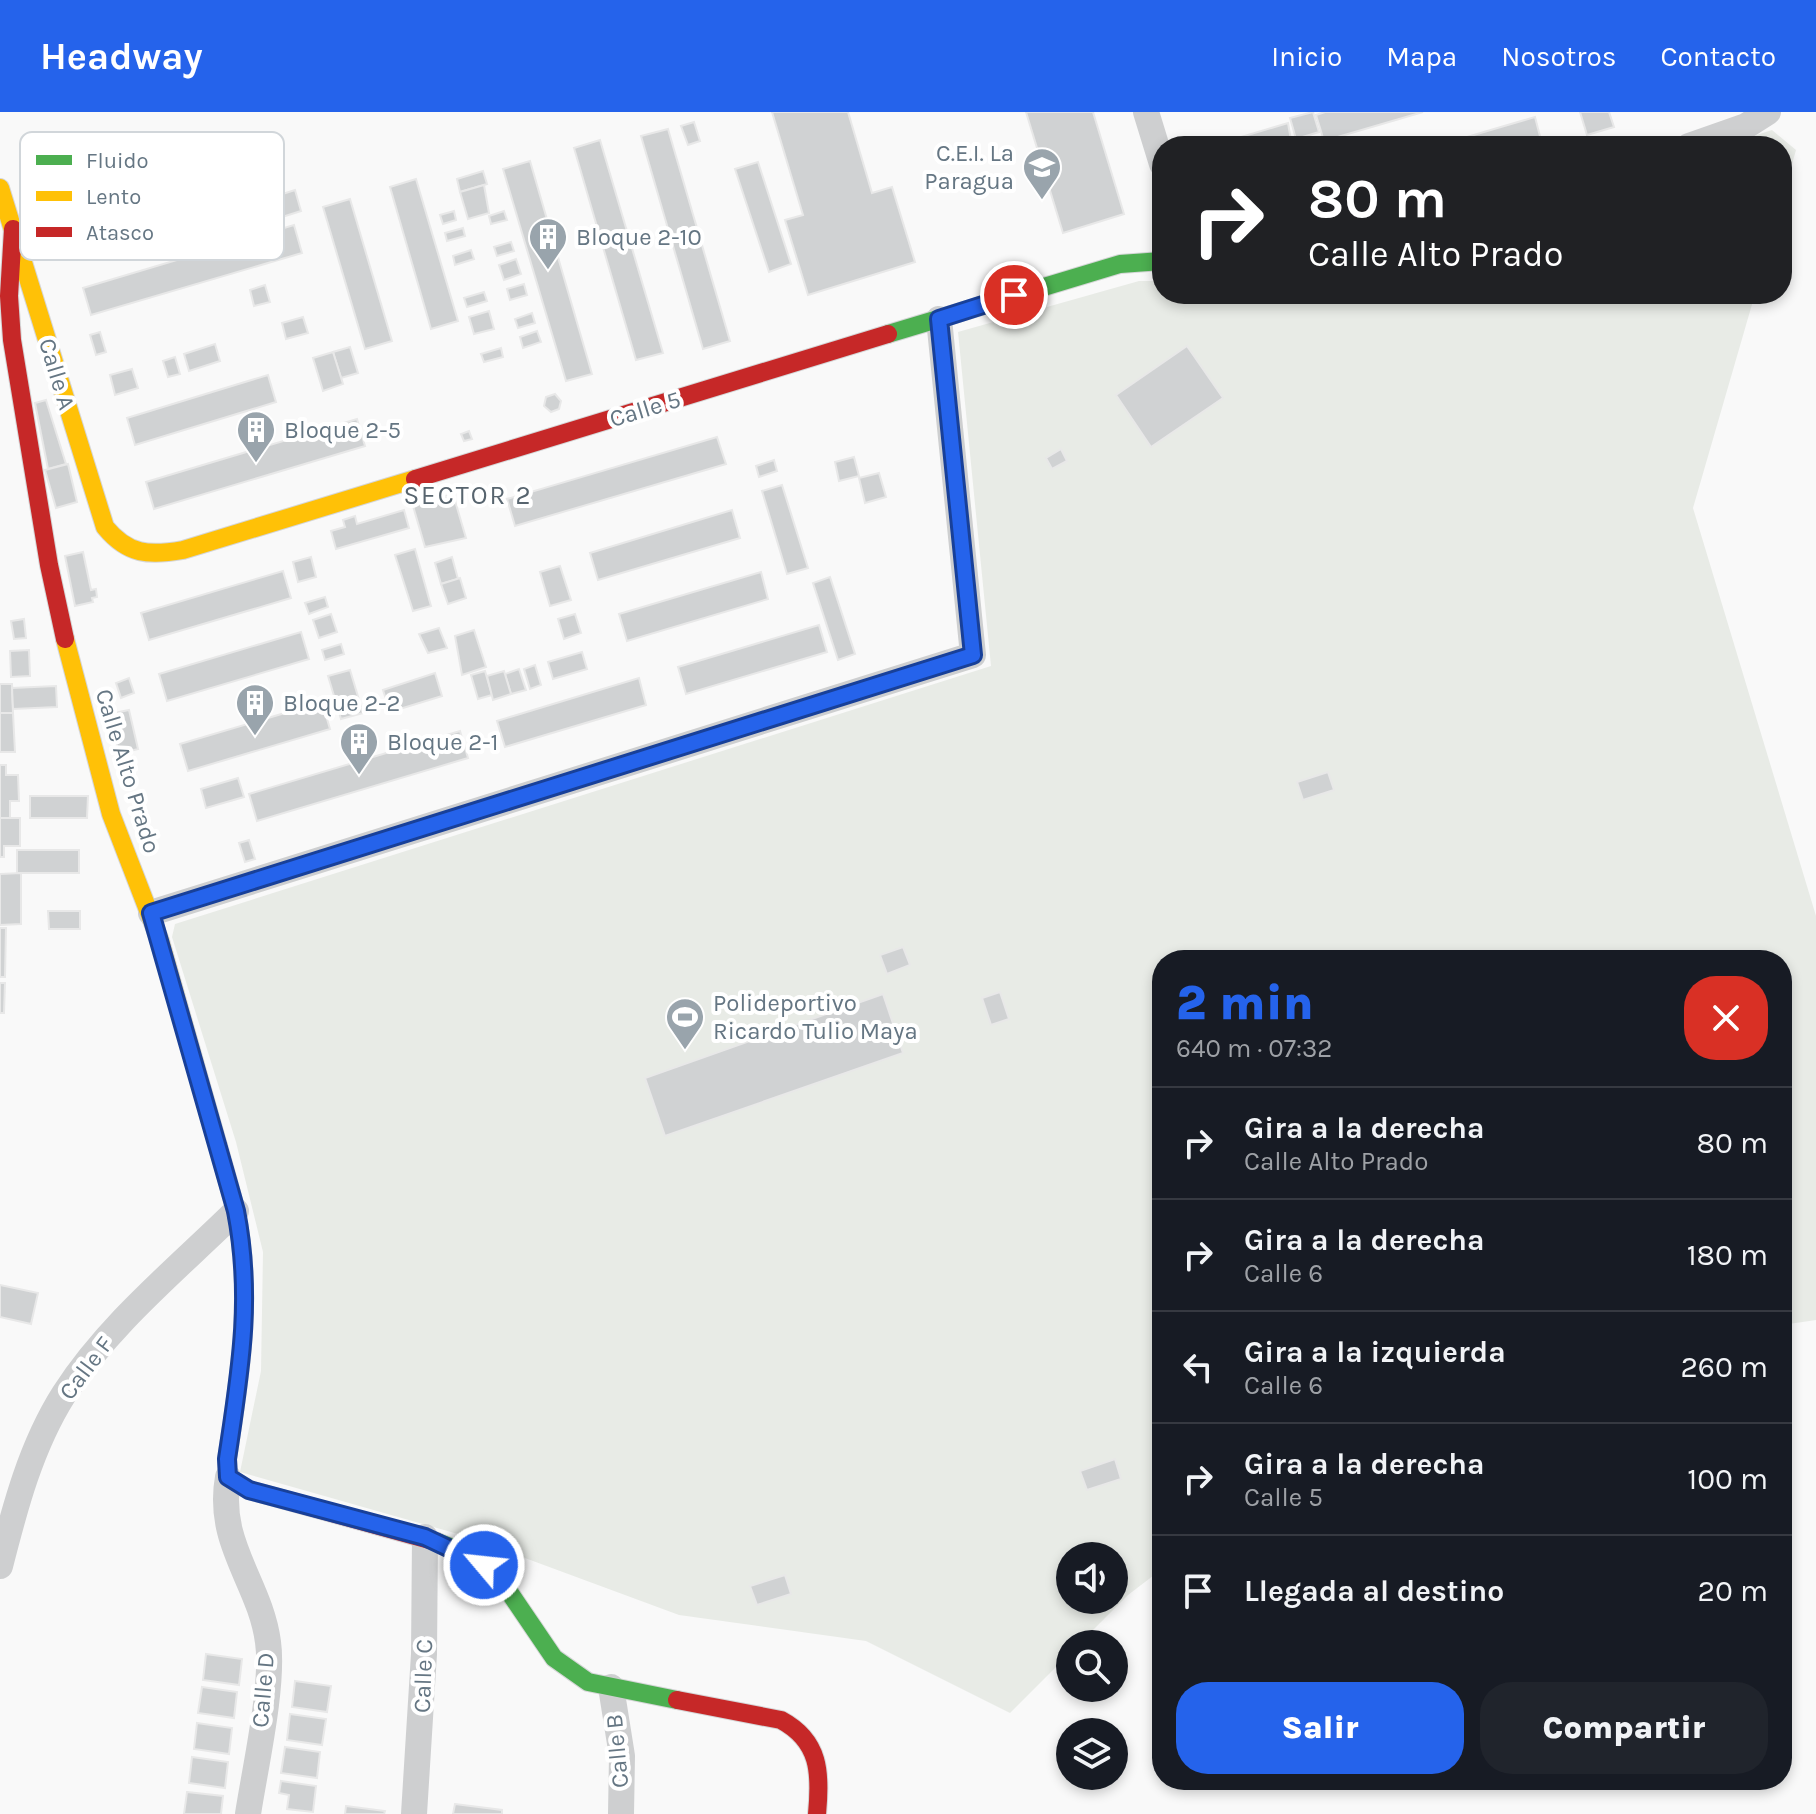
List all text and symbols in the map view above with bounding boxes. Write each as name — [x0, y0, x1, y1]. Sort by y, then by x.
text: Headway — [40, 34, 203, 79]
text: Inicio — [1271, 40, 1342, 73]
text: Mapa — [1386, 40, 1457, 73]
text: Nosotros — [1501, 40, 1616, 73]
text: Contacto — [1660, 40, 1776, 73]
legend — [20, 132, 284, 260]
place label: C.E.I. La Paragua — [924, 139, 1014, 195]
school or university icon: C.E.I. La Paragua — [1021, 146, 1063, 201]
text: Fluido — [86, 148, 149, 174]
text: 80 m — [1308, 166, 1447, 231]
icon: right — [1176, 168, 1280, 272]
text: Lento — [86, 184, 141, 210]
building icon: Bloque 2-10 — [527, 216, 569, 271]
text: Atasco — [86, 220, 154, 246]
place label: Bloque 2-10 — [576, 223, 702, 251]
text: Calle Alto Prado — [1308, 233, 1563, 275]
pin — [980, 261, 1048, 329]
icon: arrive — [992, 273, 1036, 317]
street label: Calle A — [33, 335, 81, 413]
street label: Calle 5 — [606, 385, 684, 433]
building icon: Bloque 2-5 — [235, 409, 277, 464]
place label: Bloque 2-5 — [284, 416, 401, 444]
district label: SECTOR 2 — [403, 480, 533, 511]
building icon: Bloque 2-2 — [234, 682, 276, 737]
street label: Calle Alto Prado — [90, 686, 166, 856]
place label: Bloque 2-2 — [283, 689, 401, 717]
building icon: Bloque 2-1 — [338, 721, 380, 776]
place label: Bloque 2-1 — [387, 728, 499, 756]
text: 2 min — [1176, 975, 1314, 1031]
button: close — [1684, 976, 1768, 1060]
place label: Polideportivo Ricardo Tulio Maya — [713, 989, 918, 1045]
sports icon: Polideportivo Ricardo Tulio Maya — [664, 996, 706, 1051]
text: 640 m · 07:32 — [1176, 1033, 1332, 1064]
text: Gira a la derecha — [1244, 1110, 1485, 1146]
icon: right — [1176, 1121, 1220, 1165]
text: 80 m — [1697, 1125, 1768, 1161]
text: Calle Alto Prado — [1244, 1146, 1428, 1177]
text: Gira a la derecha — [1244, 1222, 1485, 1258]
icon: right — [1176, 1233, 1220, 1277]
text: 180 m — [1687, 1237, 1768, 1273]
text: Calle 6 — [1244, 1258, 1323, 1289]
street label: Calle F — [53, 1331, 119, 1405]
text: Gira a la izquierda — [1244, 1334, 1506, 1370]
icon: left — [1176, 1345, 1220, 1389]
text: 260 m — [1680, 1349, 1768, 1385]
text: Calle 6 — [1244, 1370, 1323, 1401]
text: Gira a la derecha — [1244, 1446, 1485, 1482]
icon: right — [1176, 1457, 1220, 1501]
text: 100 m — [1687, 1461, 1768, 1497]
text: Calle 5 — [1244, 1482, 1323, 1513]
position arrow — [442, 1523, 526, 1607]
map controls — [1056, 1542, 1128, 1790]
button: sound — [1056, 1542, 1128, 1614]
icon: arrive — [1176, 1569, 1220, 1613]
text: Llegada al destino — [1244, 1573, 1504, 1609]
text: 20 m — [1698, 1573, 1768, 1609]
button: search — [1056, 1630, 1128, 1702]
street label: Calle C — [408, 1638, 438, 1714]
street label: Calle D — [246, 1651, 280, 1729]
button: Salir — [1176, 1682, 1464, 1774]
button: Compartir — [1480, 1682, 1768, 1774]
street label: Calle B — [600, 1713, 634, 1789]
button: layers — [1056, 1718, 1128, 1790]

